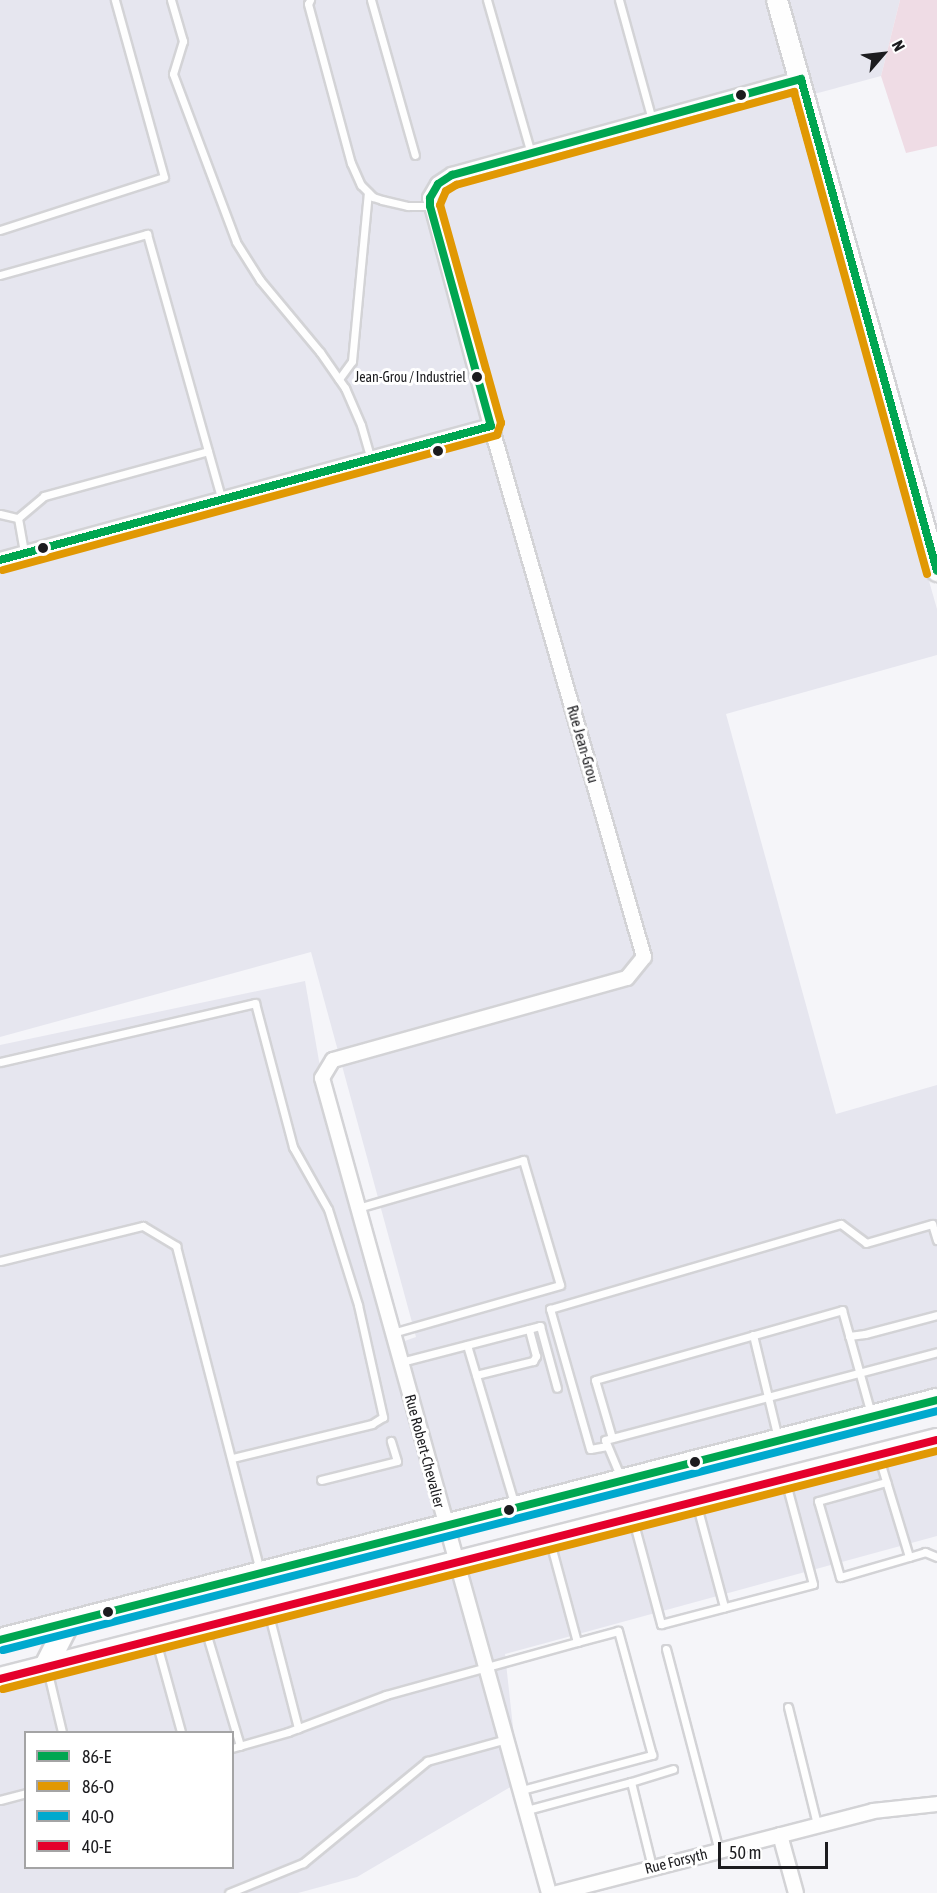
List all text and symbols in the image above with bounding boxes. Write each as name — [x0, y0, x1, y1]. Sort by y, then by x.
north arrow — [853, 24, 913, 84]
text: N — [889, 37, 909, 54]
unlabelled marker — [735, 89, 747, 101]
place label: Jean-Grou / Industriel — [355, 369, 466, 385]
marker: Jean-Grou / Industriel — [471, 371, 483, 383]
unlabelled marker — [432, 445, 444, 457]
unlabelled marker — [37, 542, 49, 554]
street label: Rue Jean-Grou — [563, 703, 603, 785]
street label: Rue Robert-Chevalier — [401, 1392, 449, 1510]
unlabelled marker — [689, 1456, 701, 1468]
unlabelled marker — [503, 1504, 515, 1516]
unlabelled marker — [102, 1606, 114, 1618]
legend — [24, 1731, 234, 1869]
text: 86-E — [82, 1746, 111, 1767]
text: 86-O — [82, 1776, 114, 1797]
text: 40-O — [82, 1806, 114, 1827]
scale bar — [721, 1830, 830, 1868]
text: 40-E — [82, 1836, 111, 1857]
text: 50 m — [729, 1842, 761, 1863]
street label: Rue Forsyth — [643, 1845, 709, 1877]

